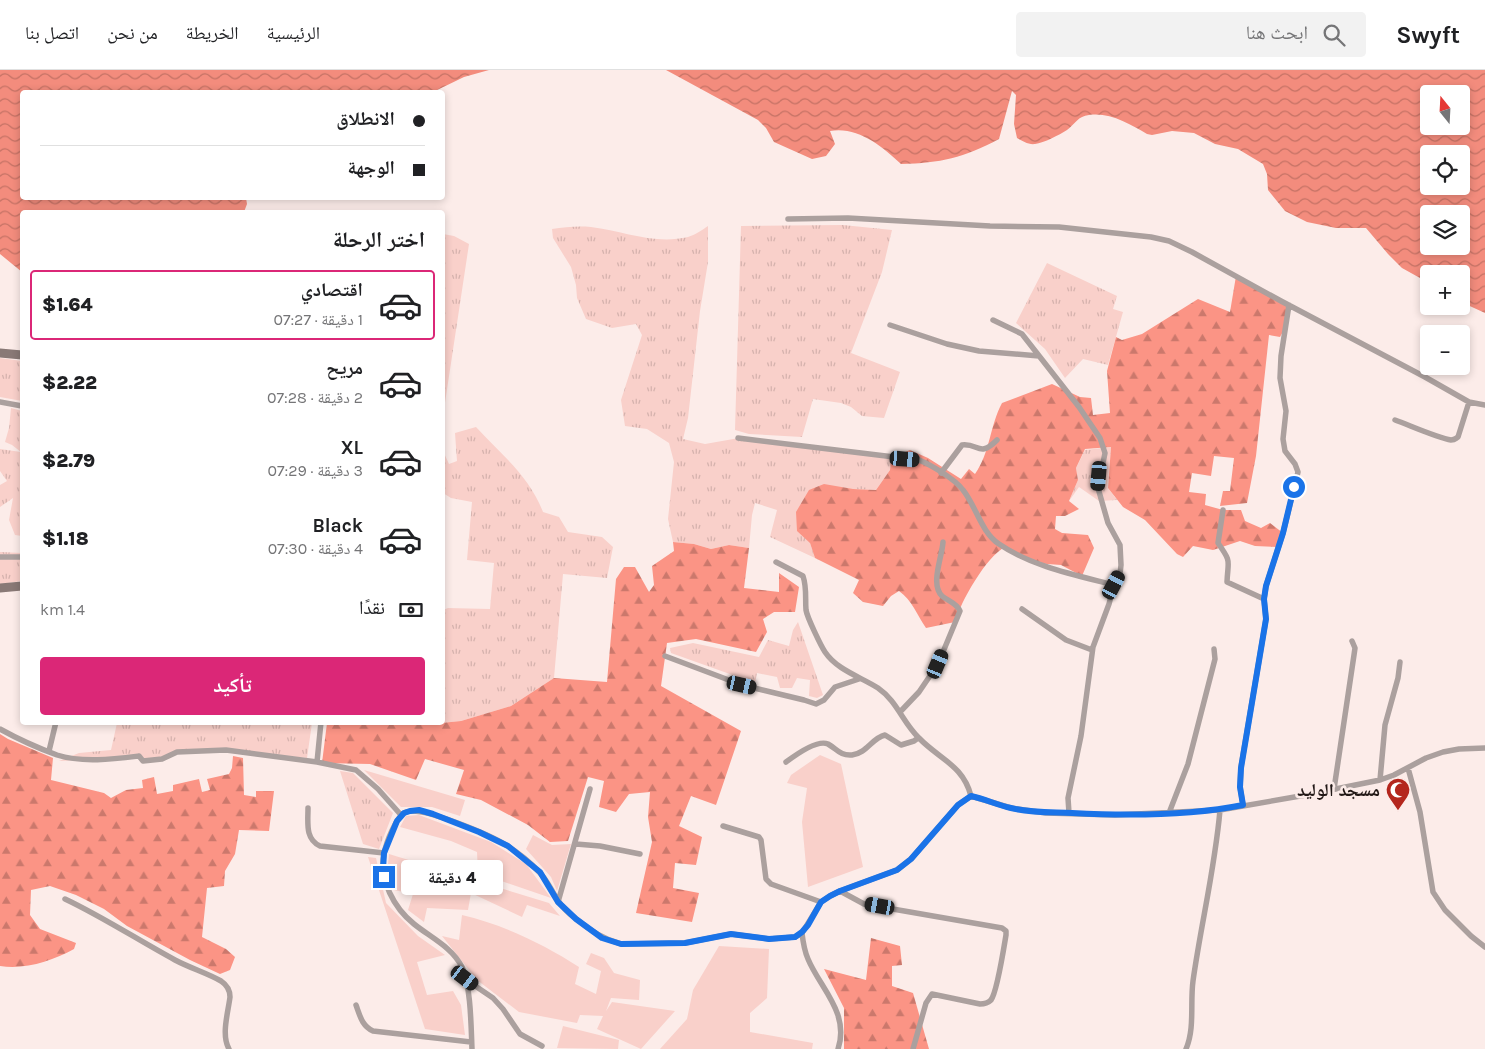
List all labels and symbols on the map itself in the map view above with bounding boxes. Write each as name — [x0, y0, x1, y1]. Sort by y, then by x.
north arrow — [1420, 85, 1470, 135]
car — [889, 450, 920, 468]
car — [1090, 460, 1107, 492]
route start — [1283, 476, 1305, 498]
car — [1100, 568, 1127, 602]
car — [925, 647, 950, 681]
car — [725, 674, 758, 696]
mosque icon: مسجد الوليد — [1385, 777, 1411, 811]
place label: مسجد الوليد — [1297, 779, 1380, 801]
callout: 4 دقيقة — [402, 860, 504, 894]
route end — [373, 866, 395, 888]
car — [863, 896, 896, 916]
car — [448, 963, 481, 993]

